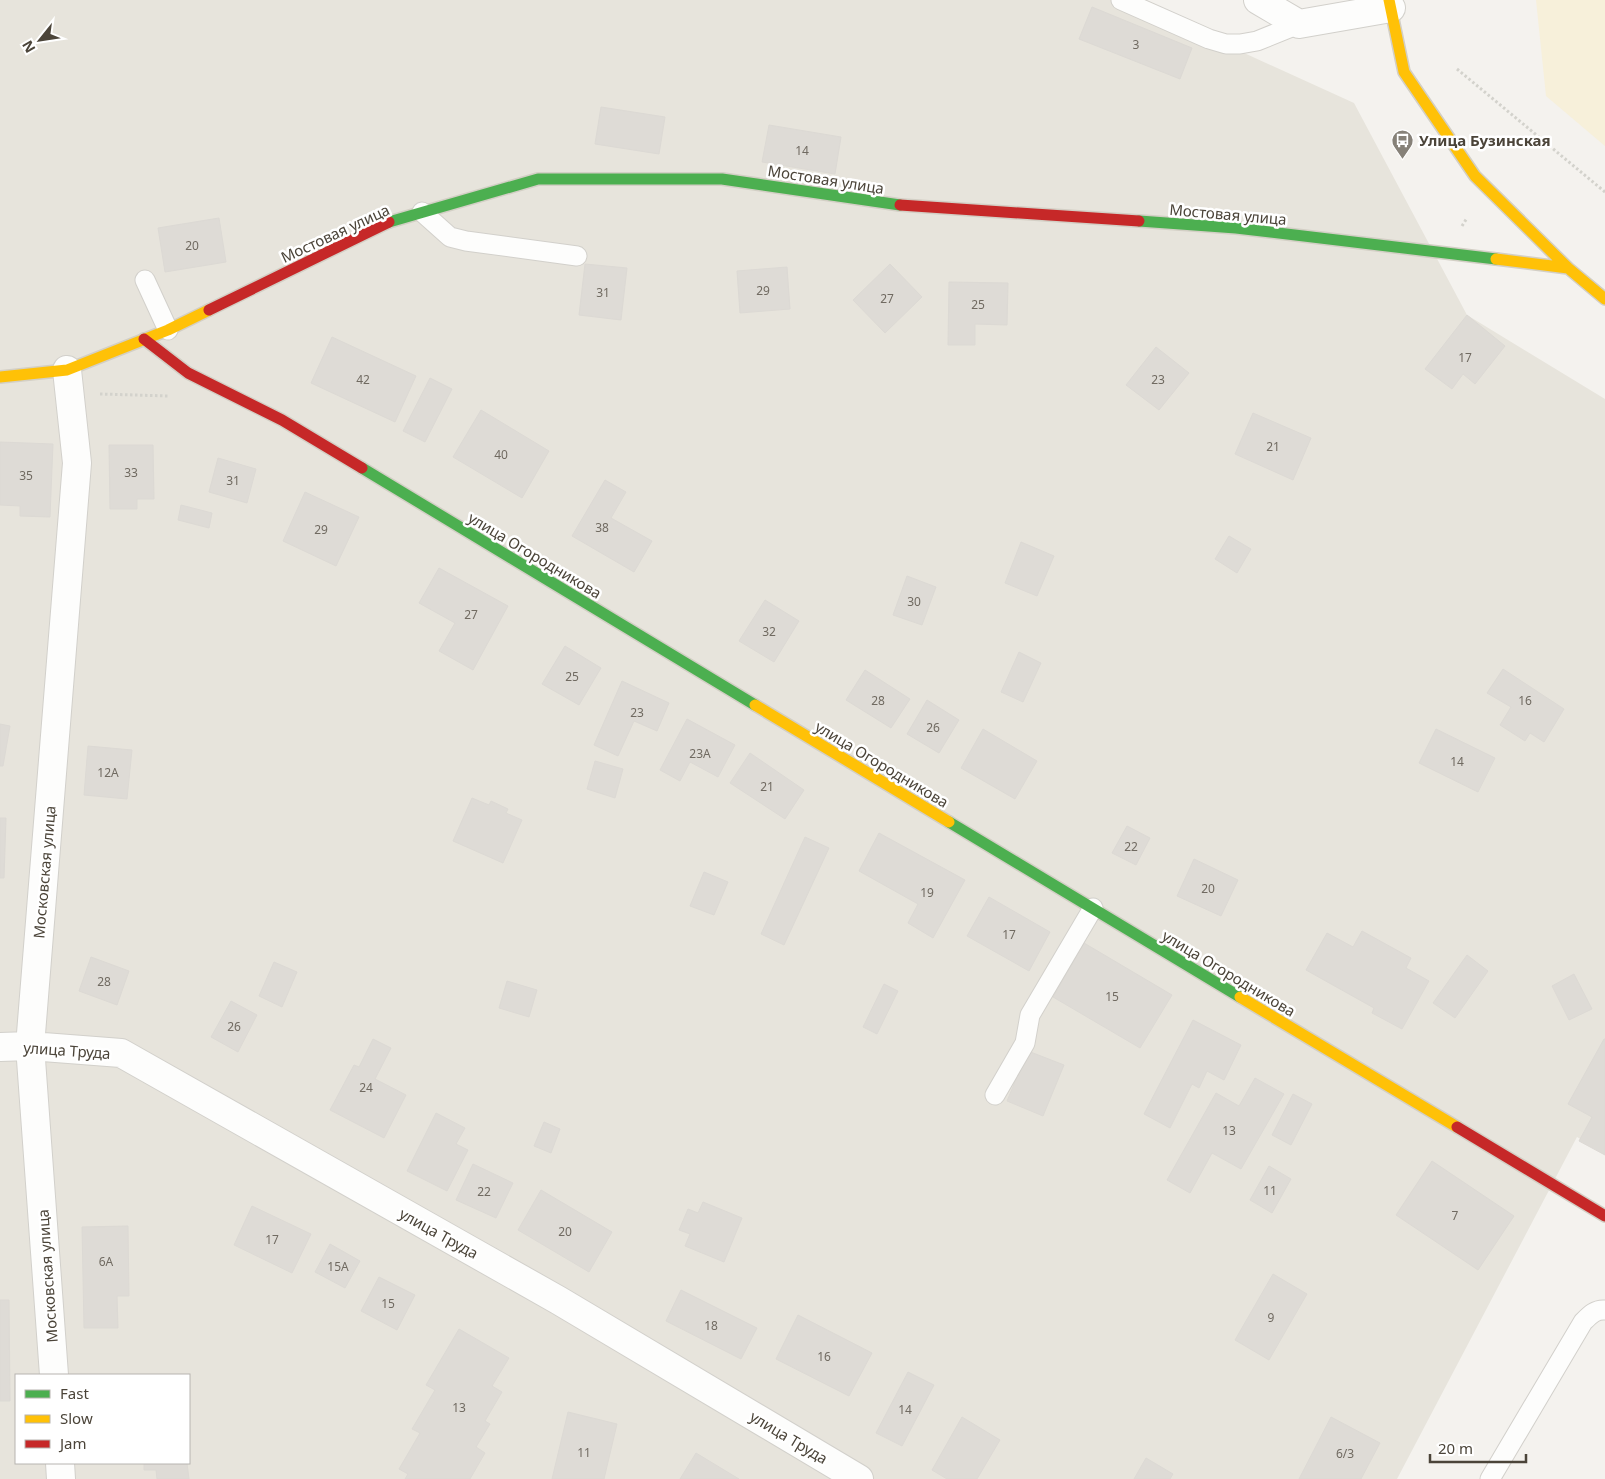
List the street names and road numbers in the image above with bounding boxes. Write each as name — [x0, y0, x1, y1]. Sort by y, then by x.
street label: Мостовая улица — [766, 160, 886, 198]
street label: Мостовая улица — [278, 199, 392, 267]
street label: Мостовая улица — [1169, 199, 1287, 229]
street label: улица Огородникова — [465, 507, 605, 603]
street label: улица Огородникова — [812, 716, 952, 812]
street label: Московская улица — [28, 805, 60, 939]
street label: улица Огородникова — [1159, 925, 1299, 1021]
street label: улица Труда — [23, 1037, 111, 1063]
street label: улица Труда — [396, 1203, 482, 1263]
street label: Московская улица — [32, 1209, 62, 1343]
street label: улица Труда — [746, 1406, 832, 1468]

